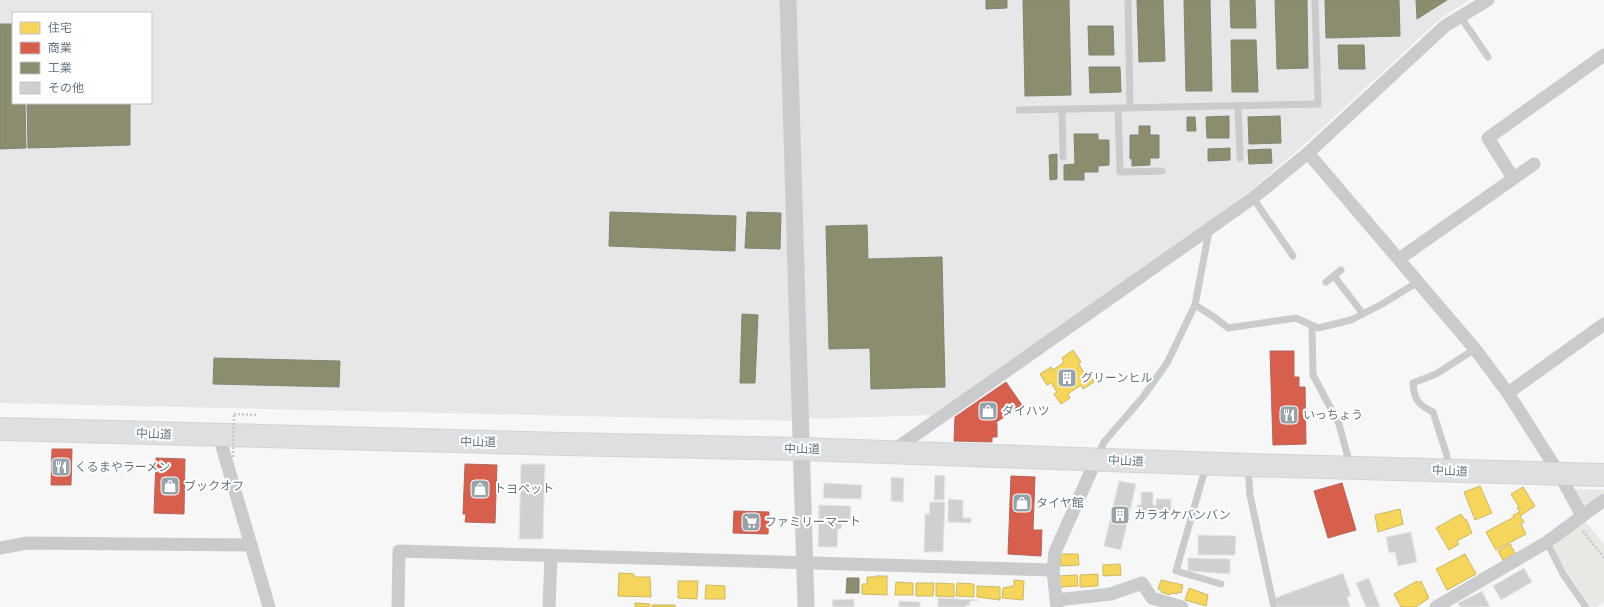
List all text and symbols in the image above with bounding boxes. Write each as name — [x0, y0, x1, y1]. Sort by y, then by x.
legend — [12, 12, 152, 104]
text: 住宅 — [48, 20, 72, 36]
text: 商業 — [48, 40, 72, 56]
text: 工業 — [48, 60, 72, 76]
text: その他 — [48, 80, 84, 96]
building icon: グリーンヒル — [1056, 367, 1078, 389]
place label: グリーンヒル — [1081, 370, 1152, 386]
shop icon: ダイハツ — [977, 400, 999, 422]
place label: ダイハツ — [1002, 403, 1050, 419]
restaurant icon: いっちょう — [1278, 404, 1300, 426]
place label: いっちょう — [1303, 407, 1363, 423]
street label: 中山道 — [136, 425, 172, 443]
street label: 中山道 — [460, 434, 496, 450]
street label: 中山道 — [784, 441, 820, 457]
street label: 中山道 — [1108, 452, 1144, 470]
restaurant icon: くるまやラーメン — [50, 456, 72, 478]
place label: くるまやラーメン — [75, 459, 170, 475]
street label: 中山道 — [1432, 462, 1468, 480]
shop icon: ブックオフ — [159, 475, 181, 497]
place label: ブックオフ — [184, 478, 244, 494]
shop icon: トヨペット — [469, 478, 491, 500]
place label: トヨペット — [494, 481, 554, 497]
shop icon: タイヤ館 — [1011, 492, 1033, 514]
place label: タイヤ館 — [1036, 495, 1084, 511]
building icon: カラオケバンバン — [1109, 504, 1131, 526]
place label: カラオケバンバン — [1134, 507, 1231, 523]
supermarket icon: ファミリーマート — [740, 511, 762, 533]
place label: ファミリーマート — [765, 514, 861, 530]

